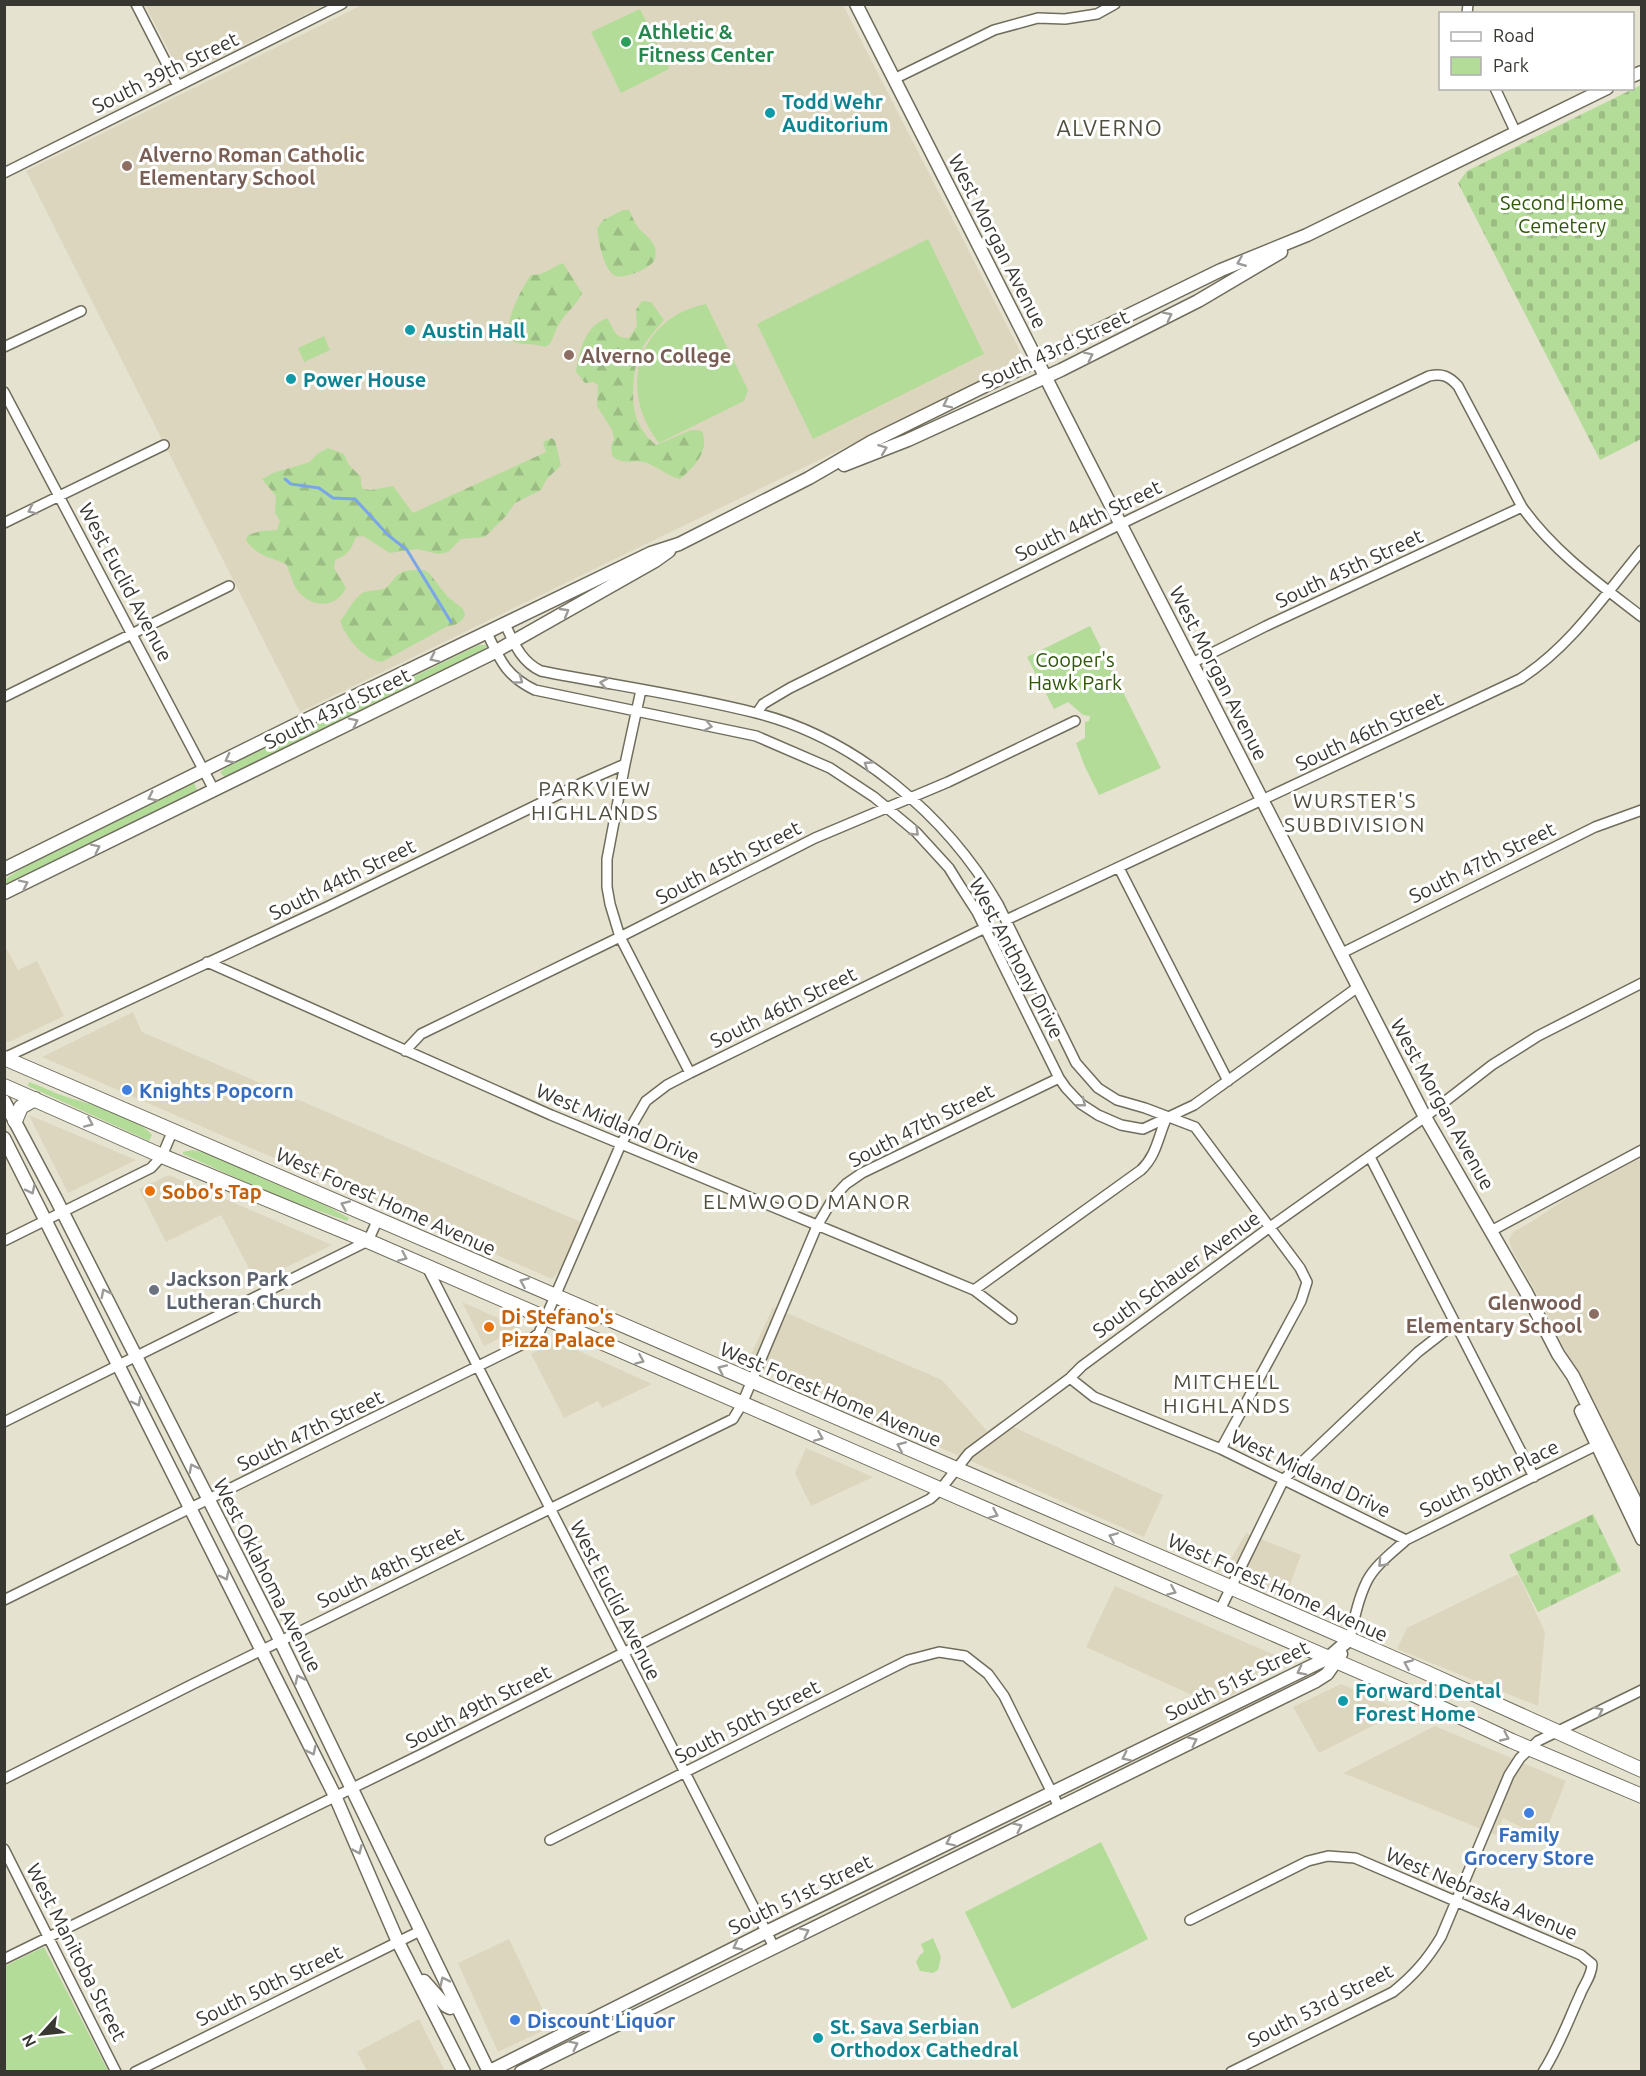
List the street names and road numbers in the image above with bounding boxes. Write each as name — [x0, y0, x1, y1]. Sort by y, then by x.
street label: South 39th Street — [88, 27, 242, 117]
street label: West Morgan Avenue — [944, 150, 1052, 332]
street label: South 43rd Street — [978, 305, 1132, 393]
street label: South 44th Street — [1011, 475, 1165, 565]
street label: West Euclid Avenue — [75, 499, 177, 665]
street label: South 45th Street — [1272, 524, 1426, 612]
street label: West Morgan Avenue — [1165, 582, 1273, 764]
street label: South 43rd Street — [260, 663, 414, 753]
street label: South 46th Street — [1292, 687, 1446, 775]
street label: South 45th Street — [652, 815, 804, 909]
street label: South 47th Street — [1405, 817, 1559, 907]
street label: South 44th Street — [265, 834, 419, 924]
street label: West Anthony Drive — [965, 874, 1069, 1042]
street label: South 46th Street — [706, 962, 860, 1052]
street label: West Morgan Avenue — [1386, 1014, 1500, 1194]
street label: West Midland Drive — [533, 1078, 703, 1168]
street label: South 47th Street — [845, 1078, 997, 1172]
street label: West Forest Home Avenue — [273, 1142, 499, 1260]
street label: South Schauer Avenue — [1088, 1206, 1264, 1342]
street label: West Forest Home Avenue — [717, 1337, 945, 1451]
street label: South 47th Street — [233, 1385, 387, 1475]
street label: West Midland Drive — [1227, 1424, 1395, 1522]
street label: South 50th Place — [1416, 1434, 1562, 1522]
street label: West Oklahoma Avenue — [209, 1474, 327, 1676]
street label: West Euclid Avenue — [566, 1516, 666, 1684]
street label: South 48th Street — [313, 1522, 467, 1612]
street label: West Forest Home Avenue — [1165, 1528, 1391, 1646]
street label: South 51st Street — [1161, 1635, 1313, 1725]
street label: South 49th Street — [402, 1659, 554, 1753]
street label: South 50th Street — [671, 1674, 823, 1768]
street label: West Nebraska Avenue — [1383, 1842, 1581, 1944]
street label: South 51st Street — [724, 1849, 876, 1939]
street label: West Manitoba Street — [22, 1859, 132, 2045]
street label: South 50th Street — [192, 1940, 346, 2030]
street label: South 53rd Street — [1244, 1958, 1396, 2051]

